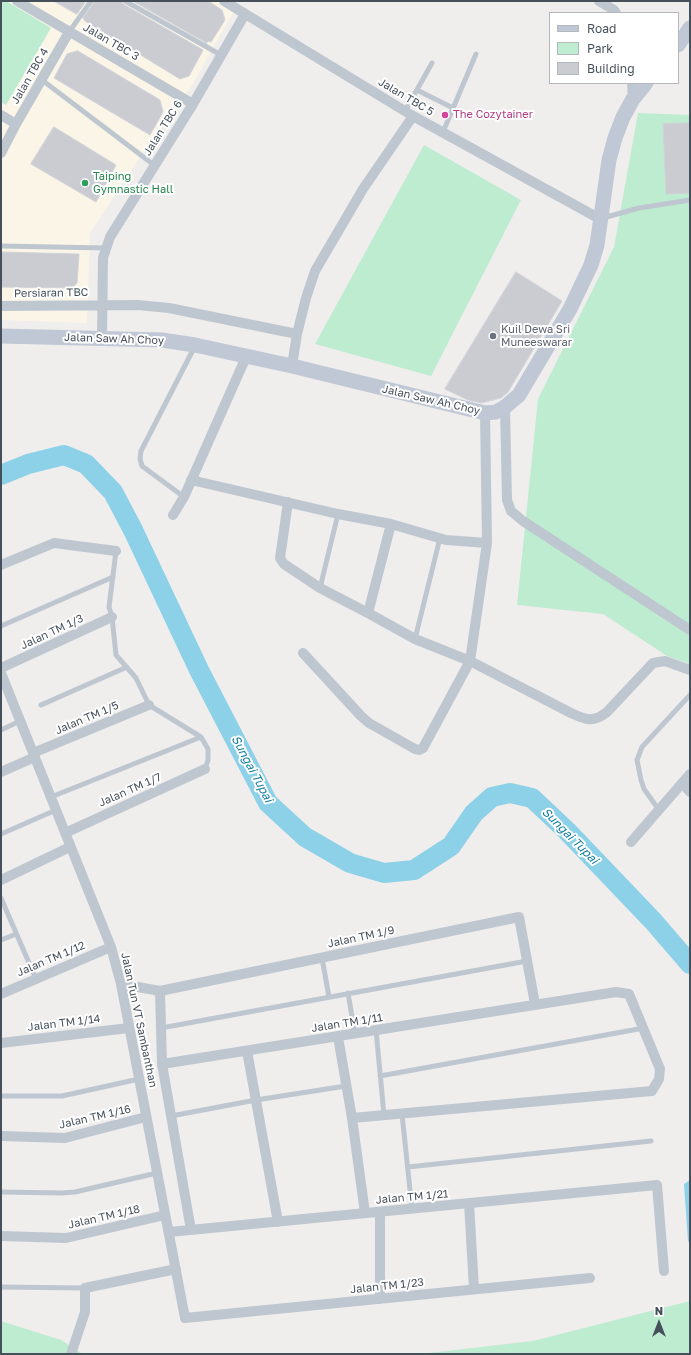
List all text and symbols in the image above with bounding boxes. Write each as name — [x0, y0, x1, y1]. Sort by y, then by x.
legend — [549, 12, 679, 84]
street label: Jalan TBC 3 — [81, 21, 141, 63]
text: Road — [587, 21, 616, 36]
text: Park — [587, 41, 613, 56]
street label: Jalan TBC 4 — [9, 46, 51, 106]
text: Building — [587, 61, 635, 76]
street label: Jalan TBC 5 — [376, 75, 436, 119]
street label: Jalan TBC 6 — [141, 98, 185, 158]
place label: The Cozytainer — [453, 108, 533, 122]
marker: The Cozytainer — [440, 110, 450, 120]
place label: Taiping Gymnastic Hall — [93, 170, 173, 196]
marker: Taiping Gymnastic Hall — [80, 178, 90, 188]
street label: Persiaran TBC — [14, 286, 88, 300]
place label: Kuil Dewa Sri Muneeswarar — [501, 323, 572, 349]
street label: Jalan Saw Ah Choy — [64, 331, 164, 347]
marker: Kuil Dewa Sri Muneeswarar — [488, 331, 498, 341]
street label: Jalan Saw Ah Choy — [381, 382, 481, 418]
street label: Jalan TM 1/3 — [19, 612, 85, 652]
street label: Jalan TM 1/5 — [53, 699, 121, 737]
water label: Sungai Tupai — [228, 733, 276, 805]
street label: Jalan TM 1/7 — [97, 770, 163, 810]
water label: Sungai Tupai — [539, 805, 601, 867]
street label: Jalan TM 1/9 — [326, 923, 396, 951]
street label: Jalan TM 1/12 — [15, 939, 87, 979]
street label: Jalan Tun VT Sambanthan — [118, 951, 160, 1089]
street label: Jalan TM 1/11 — [310, 1011, 384, 1035]
street label: Jalan TM 1/14 — [27, 1012, 101, 1034]
street label: Jalan TM 1/16 — [58, 1102, 132, 1132]
street label: Jalan TM 1/21 — [375, 1187, 449, 1207]
street label: Jalan TM 1/18 — [67, 1202, 141, 1232]
street label: Jalan TM 1/23 — [349, 1276, 425, 1296]
north arrow — [639, 1303, 679, 1343]
text: N — [655, 1304, 663, 1317]

